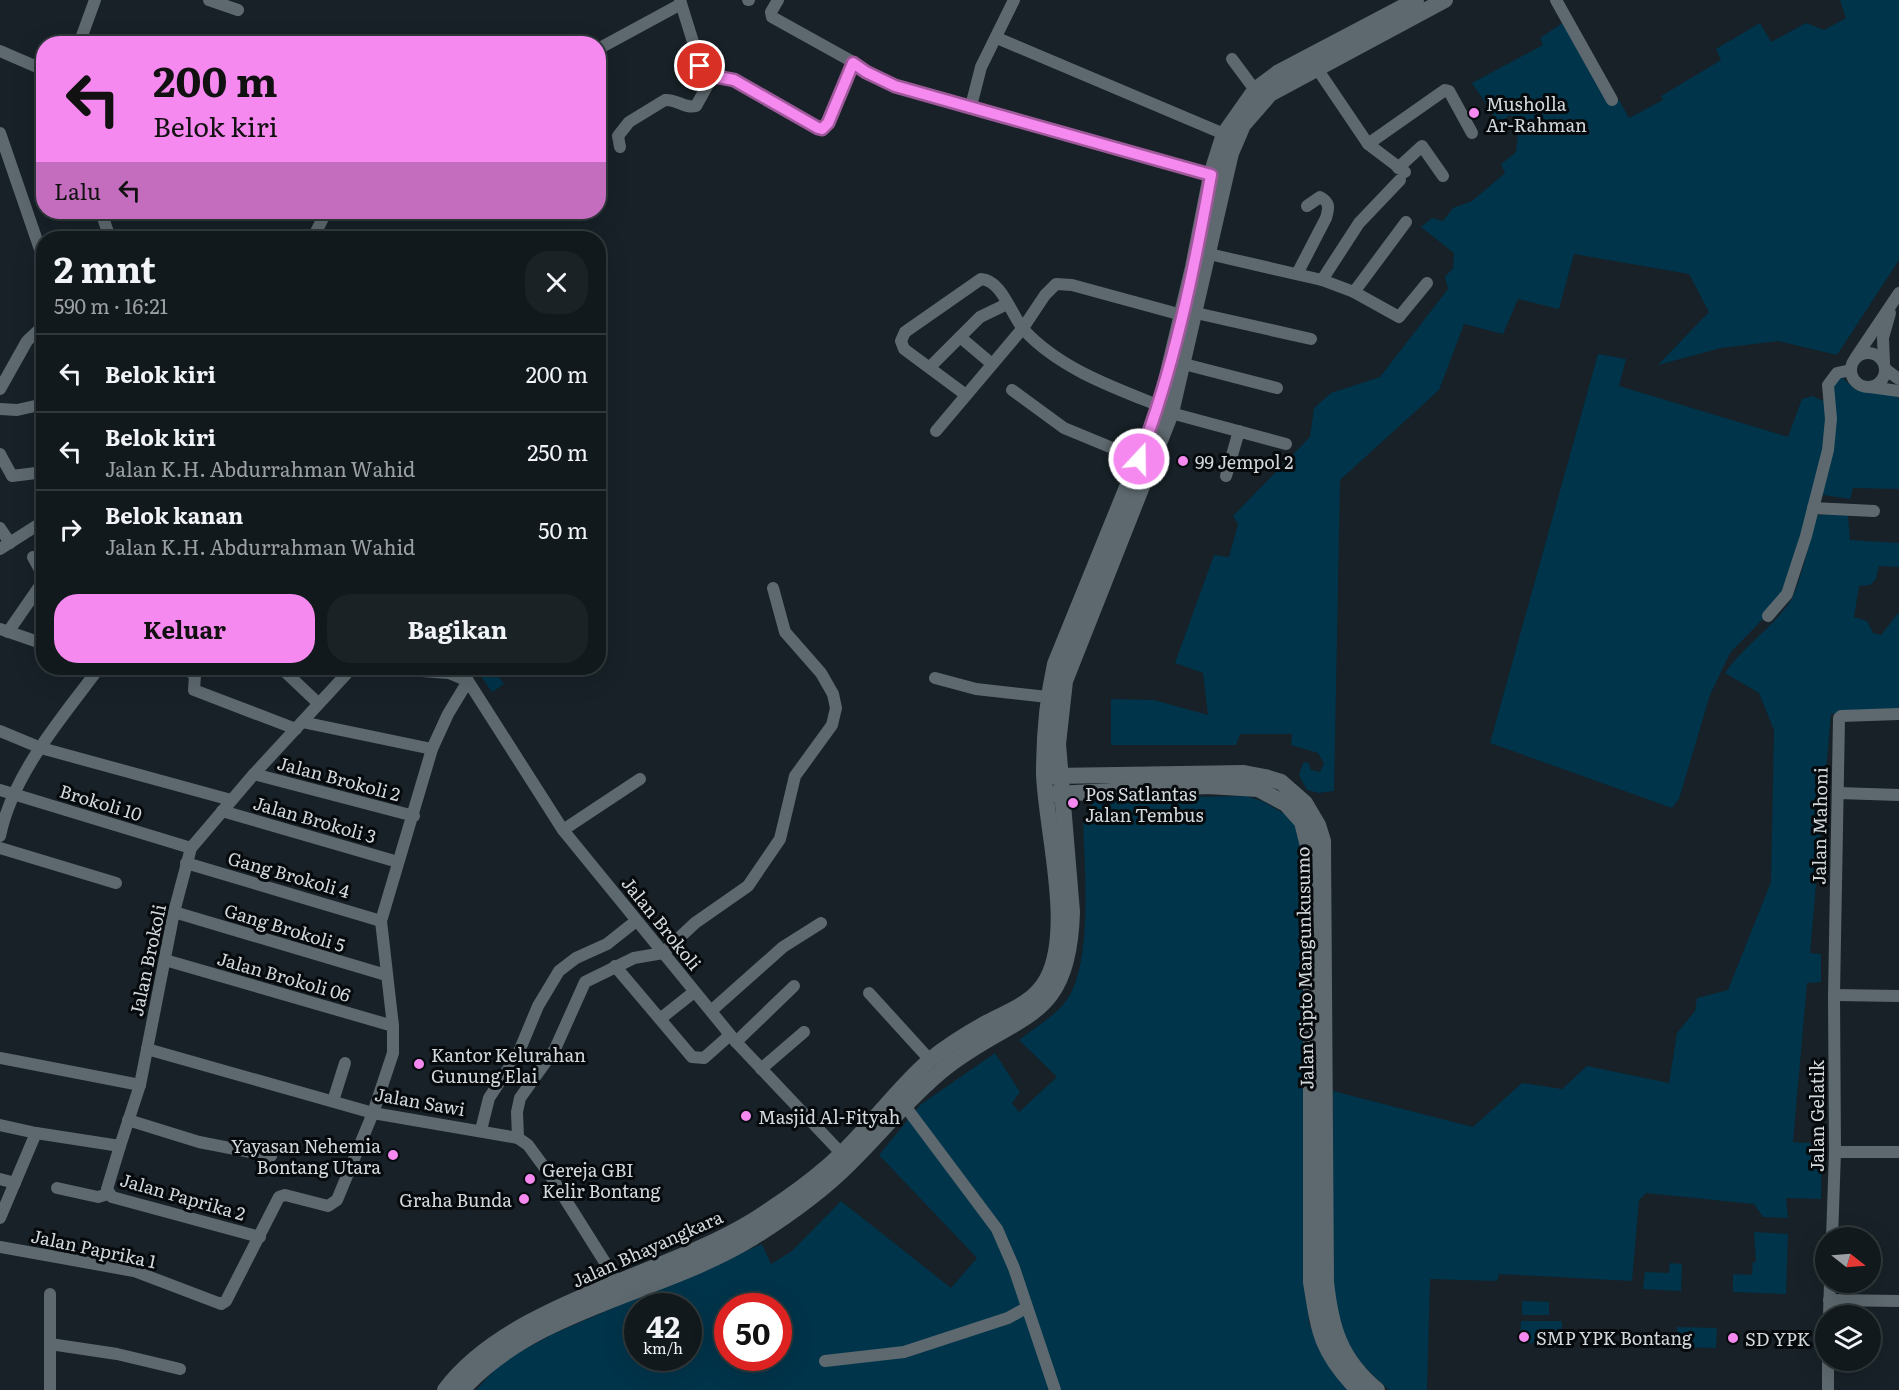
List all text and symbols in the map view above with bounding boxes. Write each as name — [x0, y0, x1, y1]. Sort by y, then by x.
pin — [674, 40, 725, 91]
text: 200 m — [153, 48, 278, 110]
icon: arrive — [683, 49, 716, 82]
icon: left — [54, 60, 132, 138]
place label: Musholla Ar-Rahman — [1486, 90, 1587, 138]
text: Belok kiri — [153, 105, 278, 145]
marker: Musholla Ar-Rahman — [1467, 106, 1481, 120]
text: Lalu — [54, 174, 101, 207]
icon: left — [113, 174, 146, 207]
text: 2 mnt — [54, 241, 156, 294]
button: close — [525, 251, 588, 314]
text: 590 m · 16:21 — [54, 290, 168, 320]
icon: left — [54, 357, 87, 390]
text: Belok kiri — [105, 357, 216, 390]
text: 200 m — [526, 357, 588, 390]
text: Belok kiri — [105, 420, 216, 453]
position arrow — [1107, 427, 1171, 491]
icon: left — [54, 435, 87, 468]
text: 250 m — [527, 435, 588, 468]
place label: 99 Jempol 2 — [1195, 448, 1293, 475]
text: Jalan K.H. Abdurrahman Wahid — [105, 453, 415, 483]
marker: 99 Jempol 2 — [1176, 454, 1190, 468]
text: Belok kanan — [105, 498, 243, 531]
icon: right — [54, 513, 87, 546]
text: 50 m — [538, 513, 588, 546]
text: Jalan K.H. Abdurrahman Wahid — [105, 531, 415, 561]
button: Keluar — [54, 594, 315, 663]
button: Bagikan — [327, 594, 588, 663]
street label: Jalan Brokoli 2 — [274, 749, 404, 807]
street label: Jalan Mahoni — [1804, 767, 1834, 885]
street label: Brokoli 10 — [56, 777, 146, 827]
place label: Pos Satlantas Jalan Tembus — [1085, 780, 1204, 828]
street label: Jalan Brokoli 3 — [250, 789, 380, 849]
marker: Pos Satlantas Jalan Tembus — [1066, 796, 1080, 810]
street label: Gang Brokoli 4 — [225, 844, 353, 904]
street label: Jalan Cipto Mangunkusumo — [1288, 846, 1320, 1090]
street label: Jalan Brokoli — [616, 870, 708, 976]
street label: Gang Brokoli 5 — [221, 896, 349, 958]
street label: Jalan Brokoli — [122, 902, 172, 1018]
street label: Jalan Brokoli 06 — [214, 944, 354, 1008]
place label: Kantor Kelurahan Gunung Elai — [431, 1041, 586, 1089]
marker: Kantor Kelurahan Gunung Elai — [412, 1057, 426, 1071]
street label: Jalan Gelatik — [1803, 1059, 1830, 1172]
street label: Jalan Sawi — [373, 1080, 467, 1122]
place label: Masjid Al-Fityah — [758, 1103, 901, 1130]
marker: Masjid Al-Fityah — [739, 1109, 753, 1123]
place label: Yayasan Nehemia Bontang Utara — [231, 1132, 381, 1180]
marker: Yayasan Nehemia Bontang Utara — [386, 1148, 400, 1162]
place label: Gereja GBI Kelir Bontang — [542, 1156, 662, 1204]
street label: Jalan Paprika 2 — [117, 1165, 249, 1227]
marker: Gereja GBI Kelir Bontang — [523, 1172, 537, 1186]
place label: Graha Bunda — [399, 1186, 512, 1213]
marker: Graha Bunda — [517, 1192, 531, 1206]
street label: Jalan Bhayangkara — [567, 1202, 727, 1293]
street label: Jalan Paprika 1 — [29, 1222, 159, 1274]
north arrow — [1815, 1227, 1881, 1293]
map controls — [1815, 1227, 1881, 1371]
speed limit sign: 50 — [714, 1293, 792, 1371]
text: 42 — [646, 1303, 680, 1347]
button: layers — [1815, 1305, 1881, 1371]
place label: SMP YPK Bontang — [1536, 1324, 1693, 1351]
place label: SD YPK — [1745, 1325, 1811, 1352]
marker: SMP YPK Bontang — [1517, 1330, 1531, 1344]
marker: SD YPK — [1726, 1331, 1740, 1345]
text: km/h — [643, 1336, 683, 1359]

